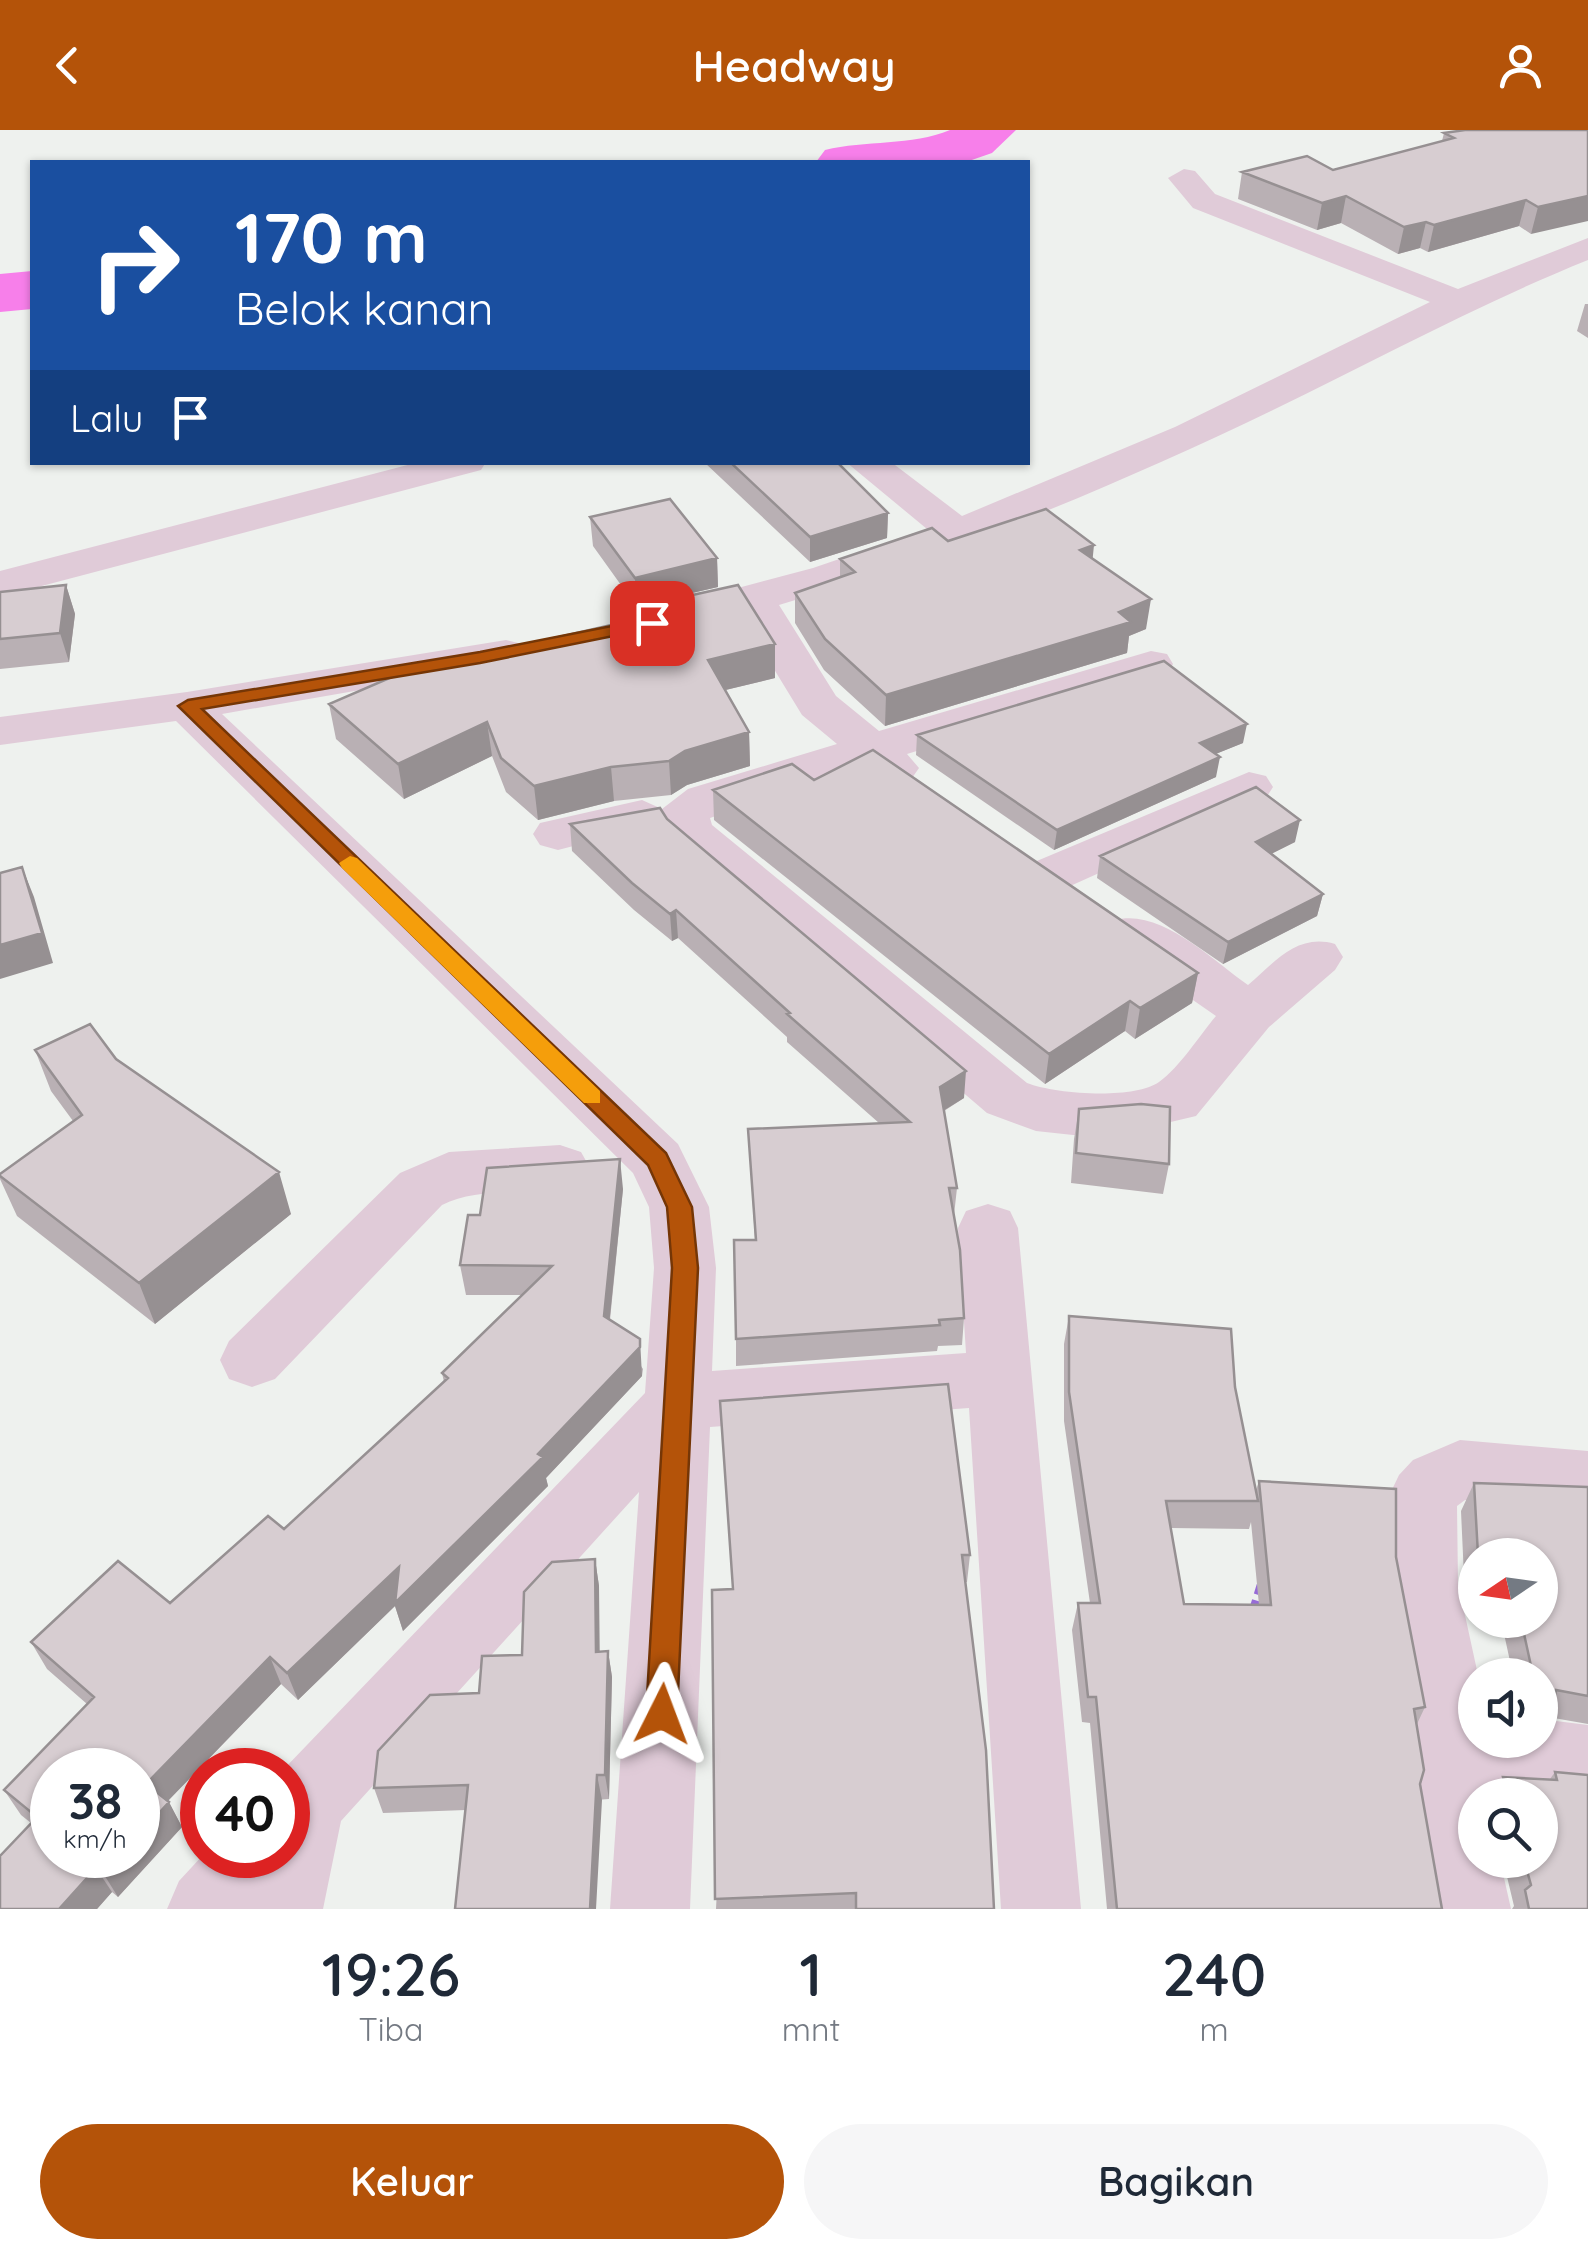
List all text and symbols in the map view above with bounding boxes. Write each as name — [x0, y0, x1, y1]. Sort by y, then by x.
text: Headway — [692, 37, 896, 93]
icon: back — [40, 38, 95, 93]
icon: person — [1493, 38, 1548, 93]
text: 170 m — [235, 193, 428, 281]
icon: right — [70, 200, 200, 330]
text: Belok kanan — [235, 280, 494, 336]
icon: arrive — [163, 390, 218, 445]
text: Lalu — [70, 394, 143, 442]
pin — [610, 581, 695, 666]
icon: arrive — [625, 596, 680, 651]
north arrow — [1458, 1538, 1558, 1638]
map controls — [1458, 1538, 1558, 1878]
button: sound — [1458, 1658, 1558, 1758]
position arrow — [610, 1662, 714, 1766]
speed limit sign: 40 — [180, 1748, 310, 1878]
text: 38 — [68, 1769, 122, 1832]
button: search — [1458, 1778, 1558, 1878]
text: km/h — [63, 1823, 127, 1854]
text: 19:26 — [322, 1936, 460, 2011]
text: 1 — [800, 1936, 823, 2011]
text: 240 — [1162, 1936, 1266, 2011]
text: Tiba — [358, 2009, 423, 2049]
text: mnt — [782, 2009, 840, 2049]
text: m — [1200, 2009, 1229, 2049]
button: Keluar — [40, 2124, 784, 2239]
button: Bagikan — [804, 2124, 1548, 2239]

